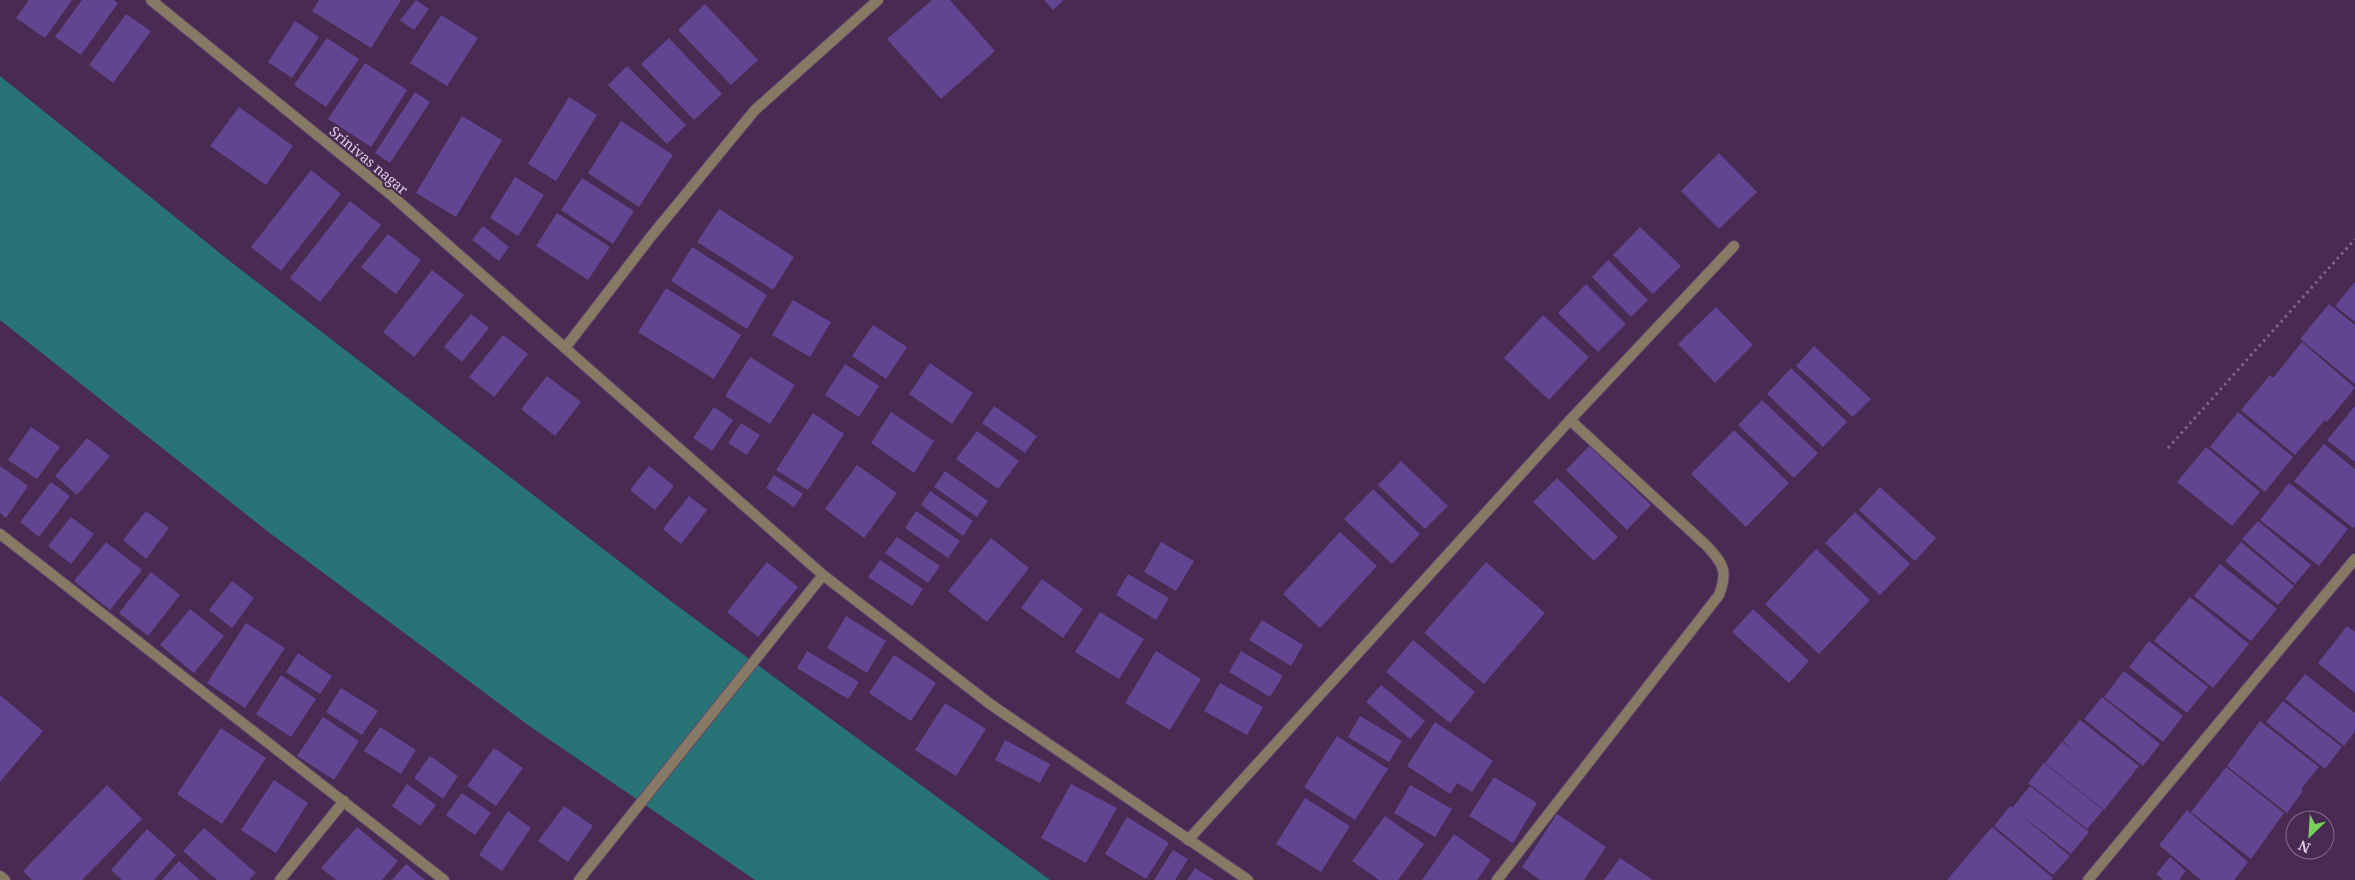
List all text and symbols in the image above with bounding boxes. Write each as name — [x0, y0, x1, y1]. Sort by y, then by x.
street label: Srinivas nagar — [326, 122, 413, 199]
north arrow — [2285, 810, 2335, 860]
text: N — [2295, 836, 2313, 858]

